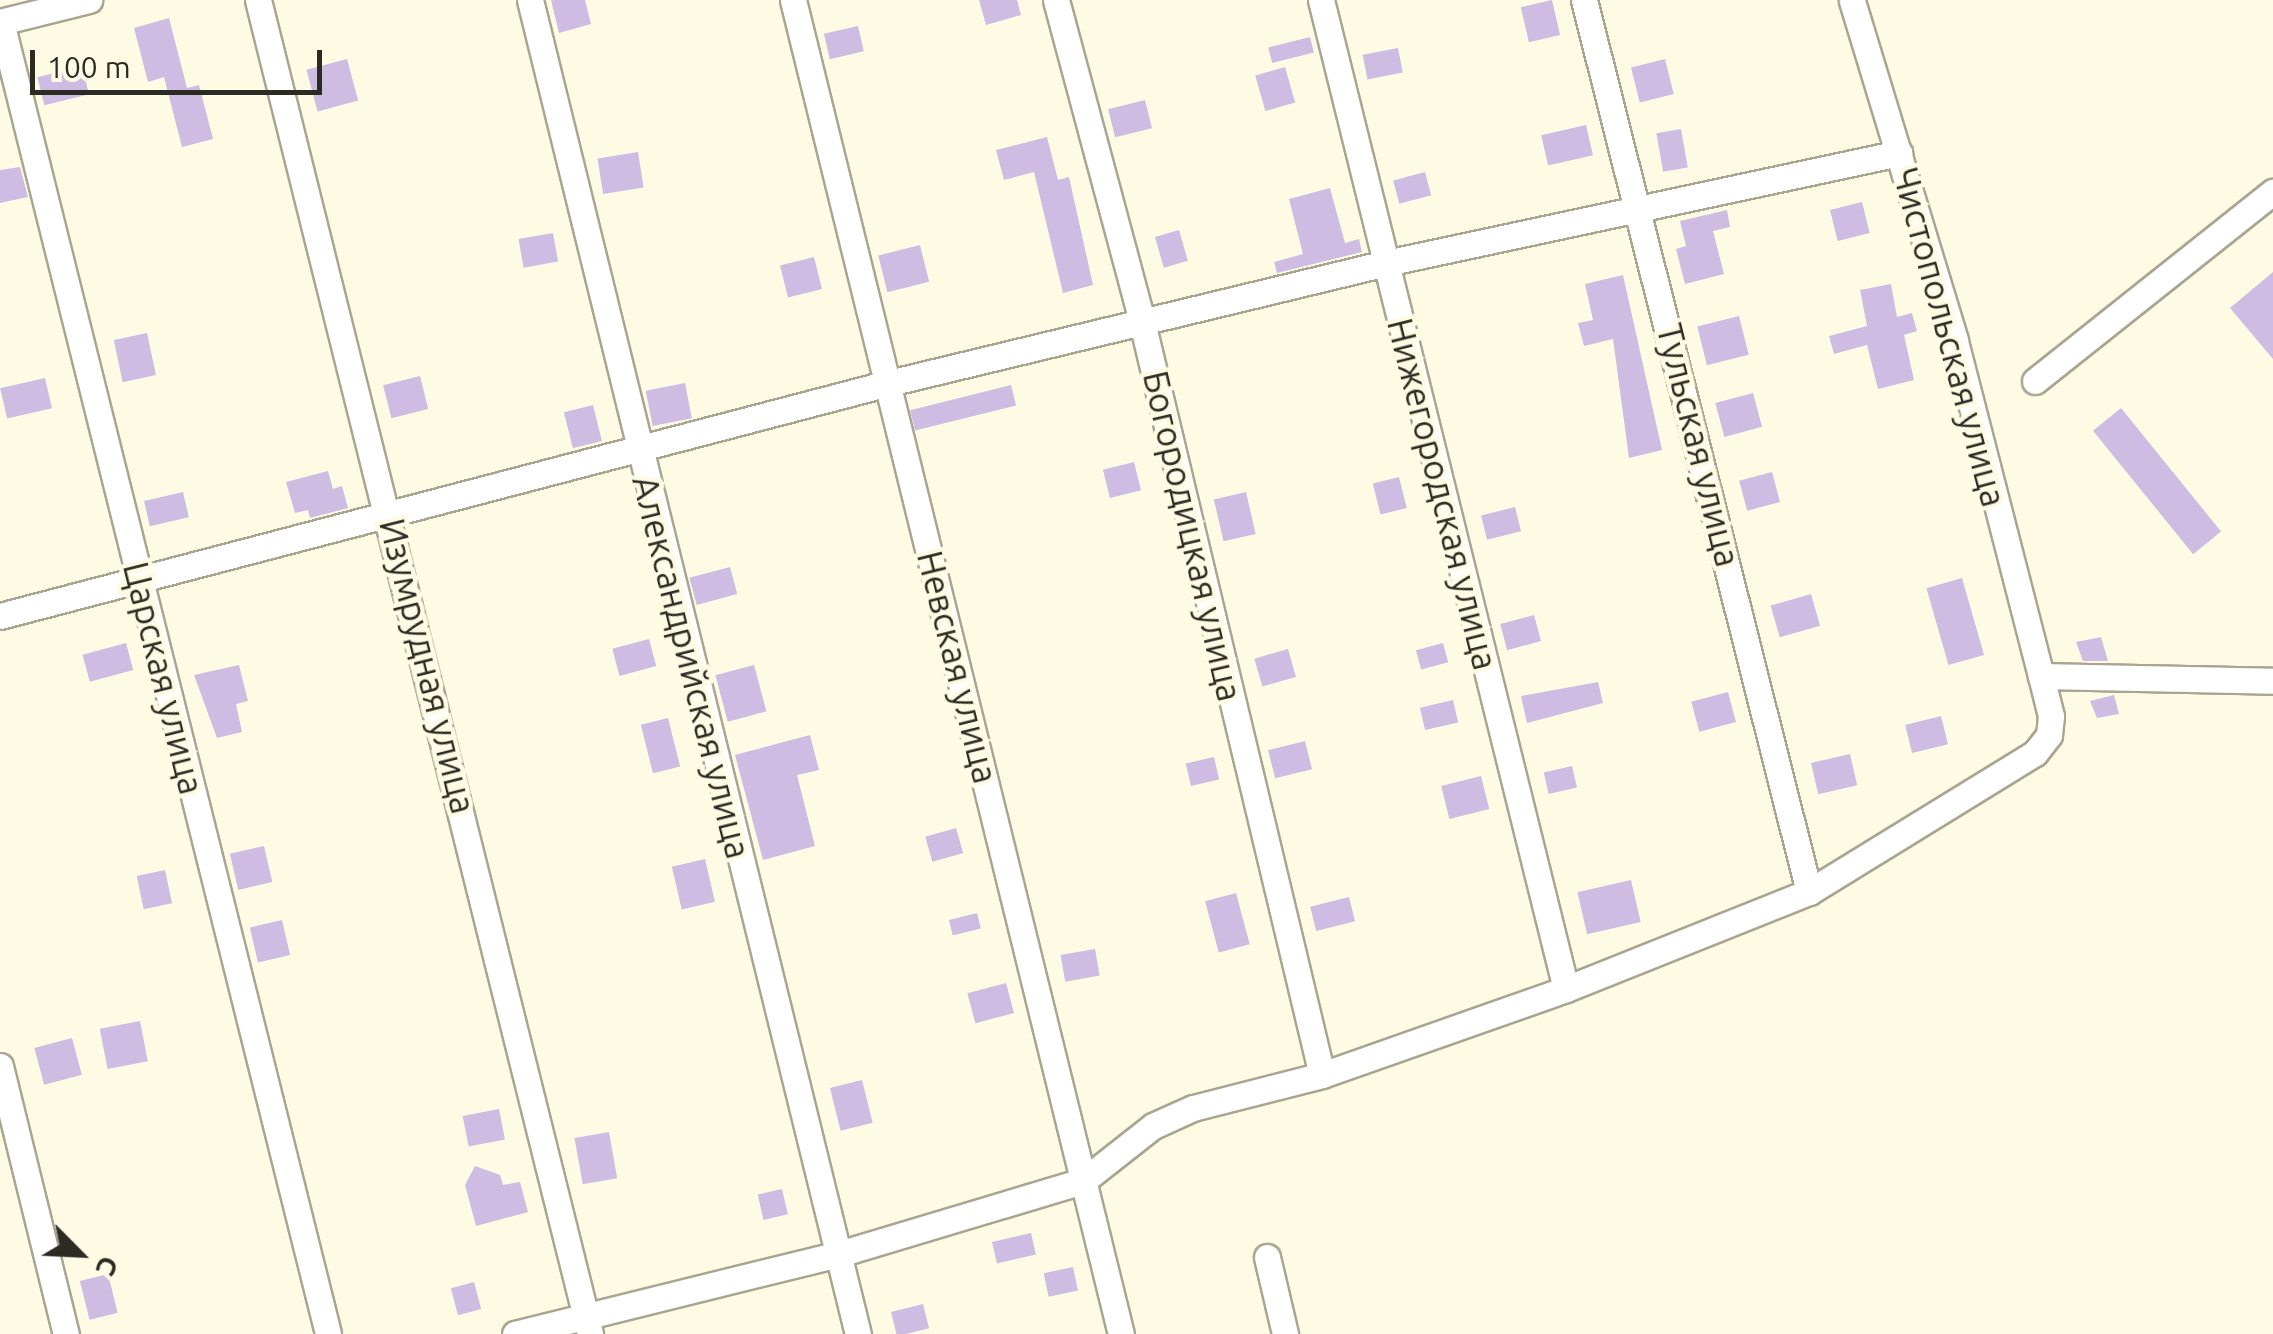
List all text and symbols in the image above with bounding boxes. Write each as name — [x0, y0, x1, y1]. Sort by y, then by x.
scale bar — [35, 30, 328, 92]
text: 100 m — [47, 50, 131, 84]
street label: Чистопольская улица — [1885, 163, 2015, 511]
street label: Нижегородская улица — [1379, 314, 1507, 674]
street label: Тульская улица — [1649, 319, 1749, 571]
street label: Богородицкая улица — [1135, 367, 1251, 705]
street label: Александрийская улица — [624, 471, 760, 863]
street label: Изумрудная улица — [371, 514, 485, 818]
street label: Невская улица — [909, 546, 1007, 788]
street label: Царская улица — [115, 557, 213, 799]
north arrow — [30, 1204, 130, 1304]
text: С — [90, 1252, 126, 1281]

